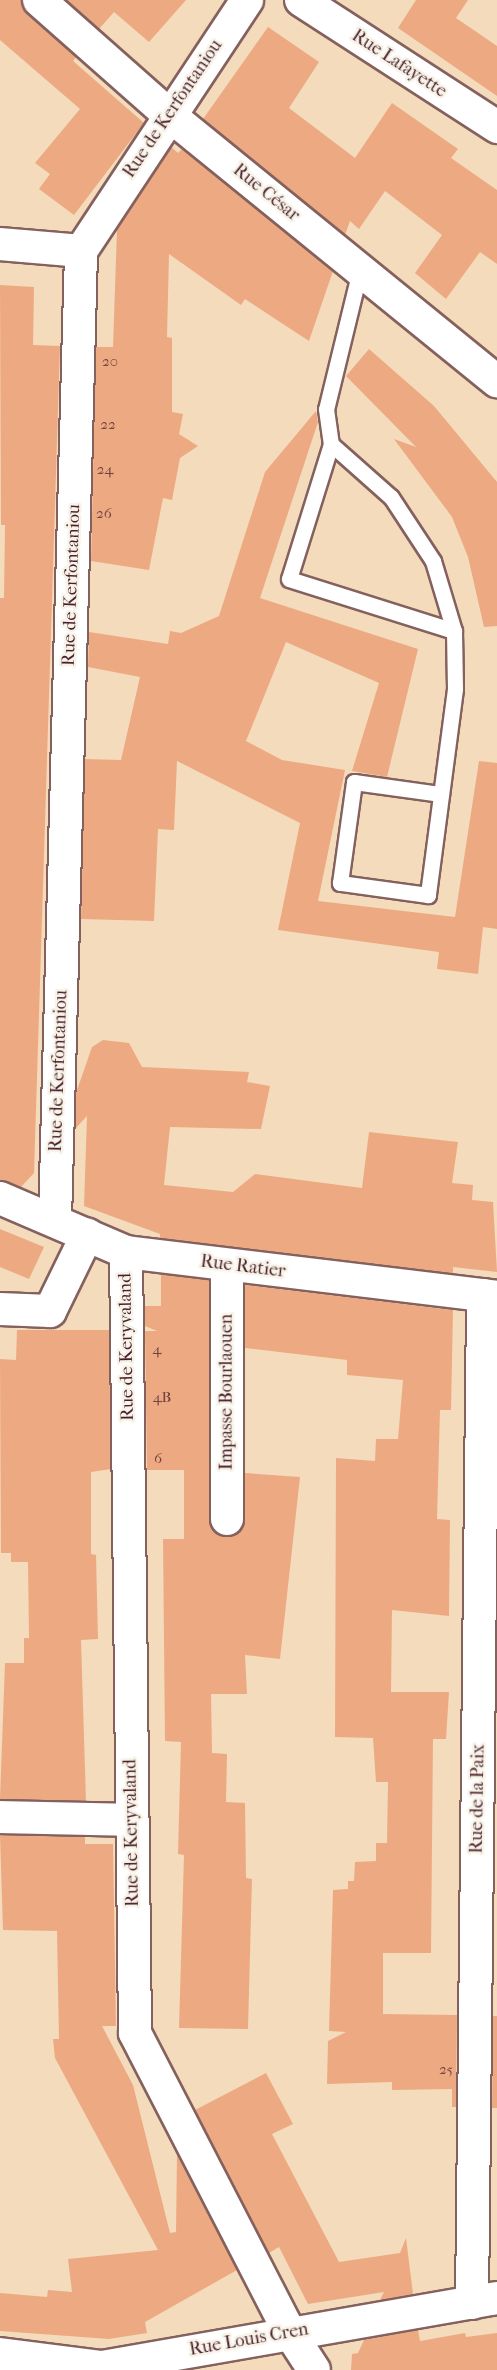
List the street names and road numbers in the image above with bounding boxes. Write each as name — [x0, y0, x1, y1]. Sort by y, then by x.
street label: Rue Lafayette — [348, 25, 450, 103]
street label: Rue de Kerfontaniou — [119, 36, 227, 182]
street label: Rue César — [228, 160, 304, 226]
street label: Rue de Kerfontaniou — [58, 504, 86, 666]
street label: Rue de Kerfontaniou — [45, 990, 73, 1152]
street label: Rue Ratier — [199, 1251, 287, 1283]
street label: Rue de Keryvaland — [115, 1273, 139, 1421]
street label: Impasse Bourlaouen — [216, 1314, 238, 1470]
street label: Rue de la Paix — [466, 1744, 490, 1854]
street label: Rue de Keryvaland — [120, 1759, 144, 1907]
street label: Rue Louis Cren — [188, 2319, 310, 2361]

